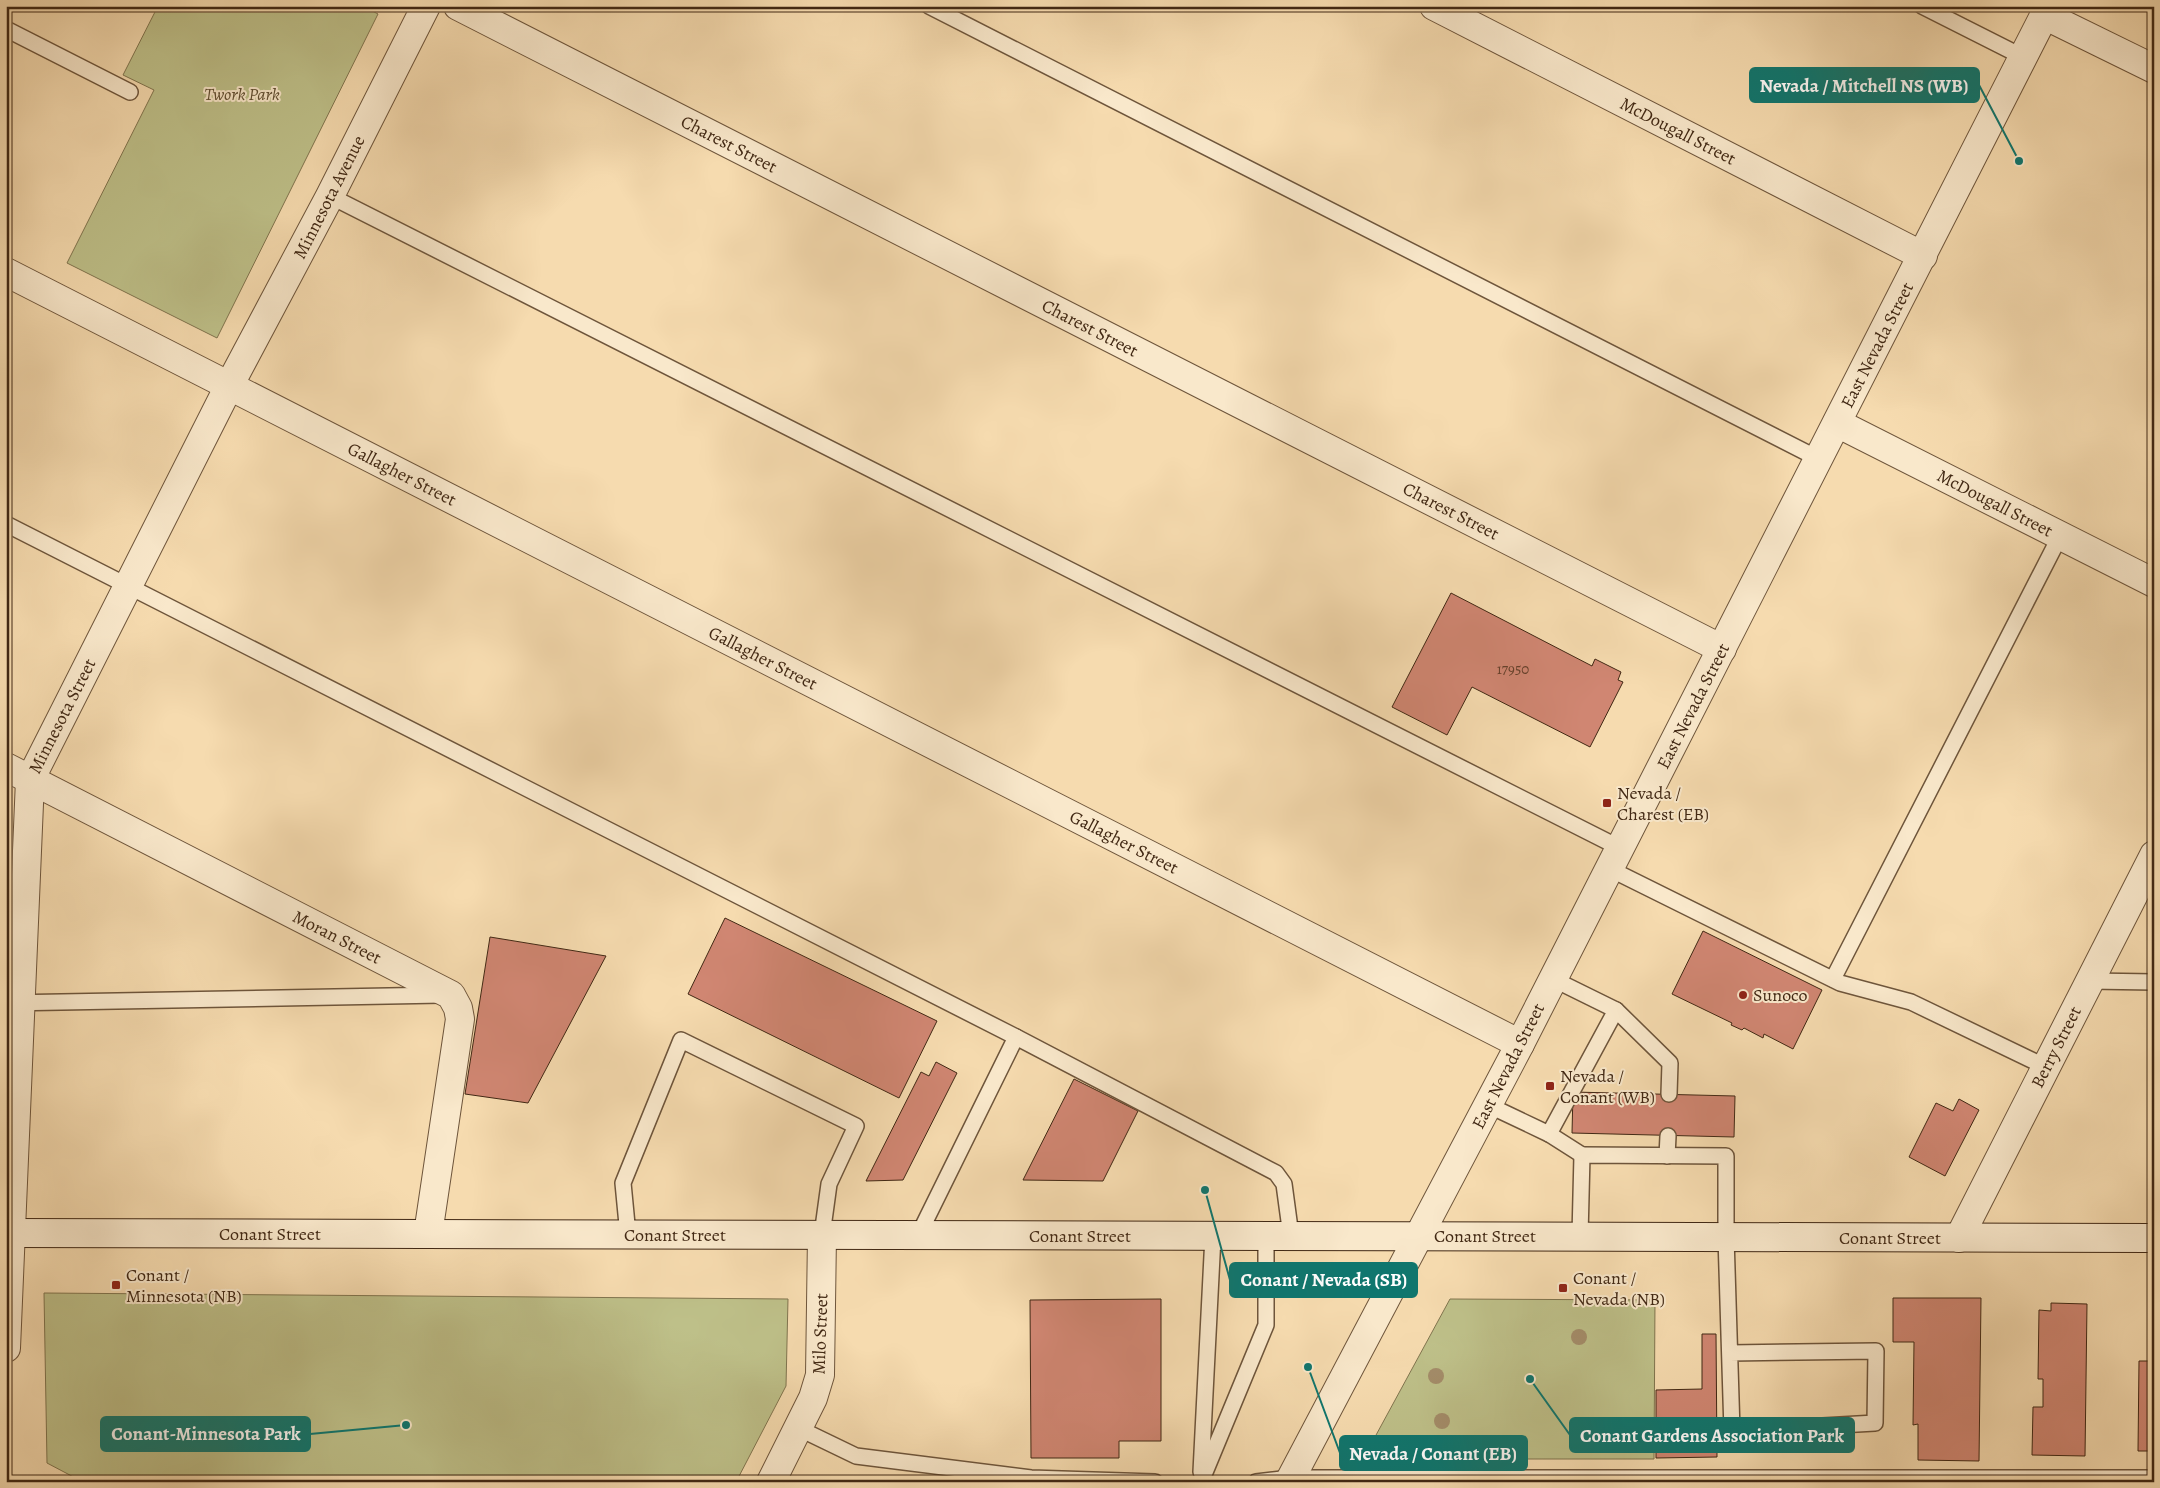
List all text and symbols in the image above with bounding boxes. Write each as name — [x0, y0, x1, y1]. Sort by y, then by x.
callout: Nevada / Mitchell NS (WB) — [1750, 68, 1979, 102]
text: Nevada / Mitchell NS (WB) — [1760, 73, 1969, 99]
park label: Twork Park — [204, 82, 280, 106]
street label: McDougall Street — [1616, 91, 1740, 171]
street label: Charest Street — [677, 109, 781, 179]
street label: Minnesota Avenue — [288, 131, 370, 263]
street label: East Nevada Street — [1835, 278, 1919, 412]
street label: Charest Street — [1038, 293, 1142, 363]
street label: Gallagher Street — [344, 436, 460, 512]
street label: McDougall Street — [1933, 463, 2057, 543]
street label: Charest Street — [1399, 476, 1503, 546]
street label: Gallagher Street — [705, 620, 821, 696]
street label: East Nevada Street — [1651, 639, 1735, 773]
street label: Minnesota Street — [23, 654, 101, 778]
house number: 17950 — [1497, 659, 1529, 679]
place label: Nevada / Charest (EB) — [1617, 781, 1709, 826]
marker: Nevada / Charest (EB) — [1601, 797, 1613, 809]
street label: Gallagher Street — [1066, 804, 1182, 880]
street label: Moran Street — [288, 904, 386, 970]
place label: Sunoco — [1753, 983, 1807, 1007]
marker: Sunoco — [1737, 989, 1749, 1001]
street label: East Nevada Street — [1466, 999, 1550, 1133]
street label: Berry Street — [2025, 1002, 2087, 1092]
place label: Nevada / Conant (WB) — [1560, 1064, 1655, 1109]
marker: Nevada / Conant (WB) — [1544, 1080, 1556, 1092]
street label: Conant Street — [219, 1222, 321, 1246]
street label: Conant Street — [624, 1223, 726, 1247]
street label: Conant Street — [1029, 1224, 1131, 1248]
street label: Conant Street — [1434, 1224, 1536, 1248]
street label: Conant Street — [1839, 1226, 1941, 1250]
place label: Conant / Minnesota (NB) — [126, 1263, 242, 1308]
callout: Conant / Nevada (SB) — [1230, 1263, 1417, 1297]
place label: Conant / Nevada (NB) — [1573, 1266, 1665, 1311]
text: Conant / Nevada (SB) — [1241, 1267, 1407, 1293]
marker: Conant / Minnesota (NB) — [110, 1279, 122, 1291]
marker: Conant / Nevada (NB) — [1557, 1282, 1569, 1294]
street label: Milo Street — [807, 1293, 833, 1375]
callout: Conant-Minnesota Park — [101, 1417, 310, 1451]
callout: Conant Gardens Association Park — [1570, 1418, 1854, 1452]
text: Conant-Minnesota Park — [111, 1421, 301, 1447]
text: Conant Gardens Association Park — [1580, 1423, 1844, 1449]
callout: Nevada / Conant (EB) — [1340, 1436, 1527, 1470]
text: Nevada / Conant (EB) — [1349, 1441, 1517, 1467]

